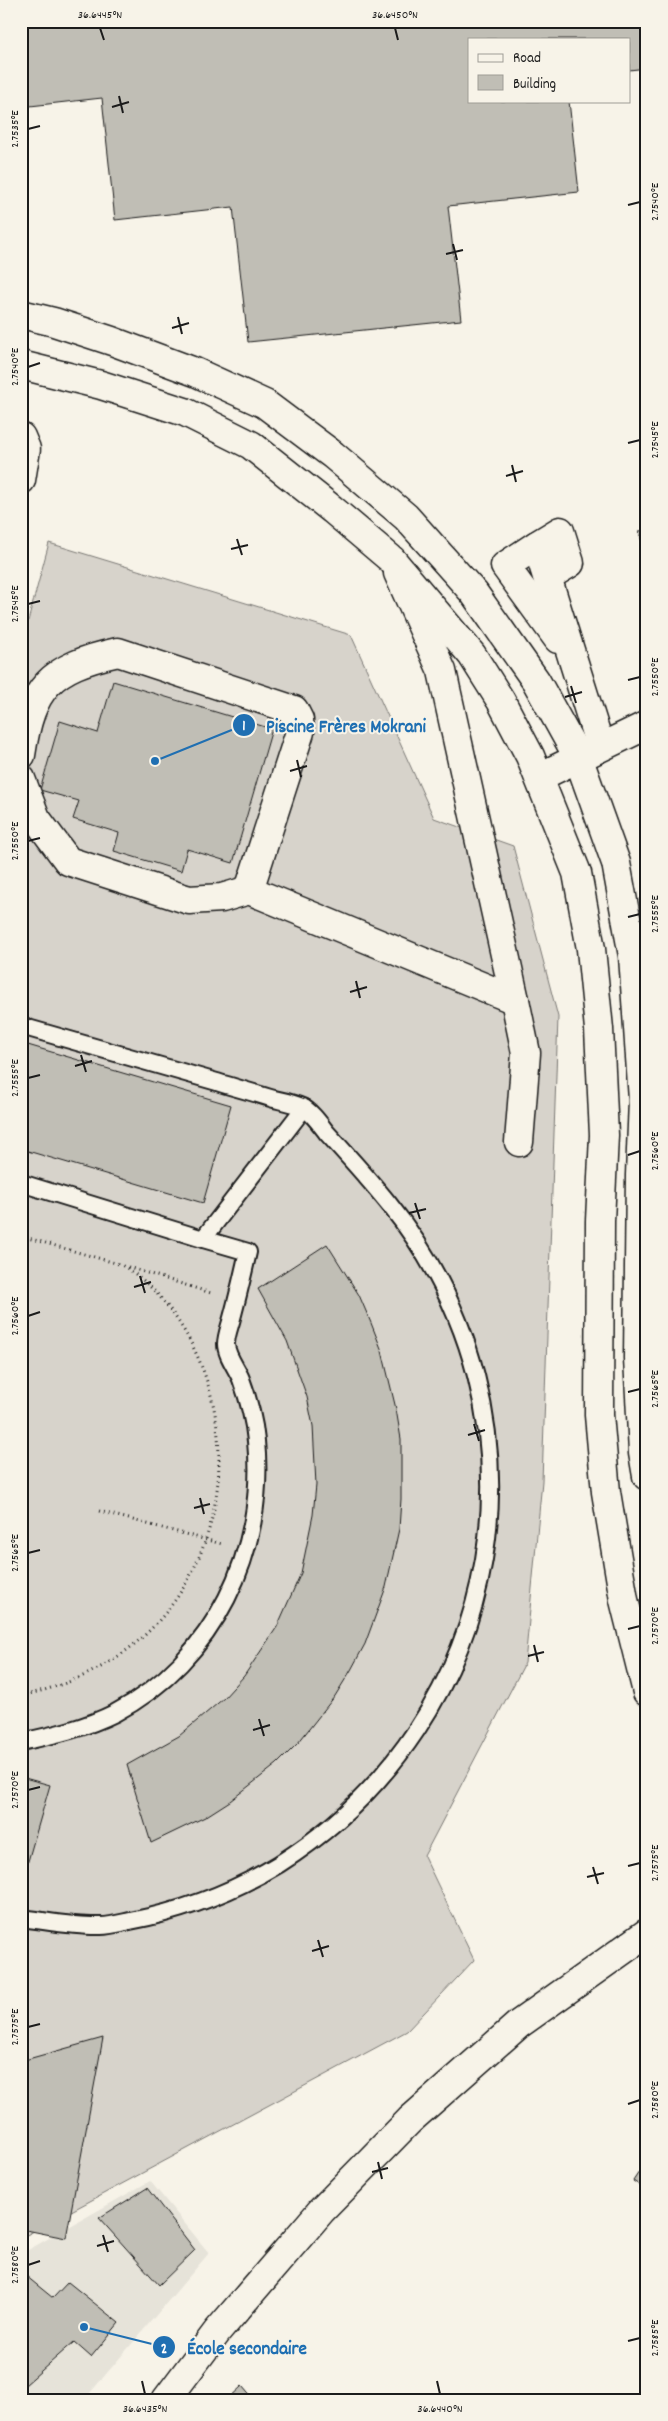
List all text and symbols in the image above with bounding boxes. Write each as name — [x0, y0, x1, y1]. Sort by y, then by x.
text: 36.6445°N — [78, 7, 122, 24]
text: 36.6450°N — [372, 7, 418, 24]
legend — [468, 38, 630, 102]
text: Road — [513, 48, 541, 70]
text: Building — [513, 74, 556, 96]
text: 2.7535°E — [7, 110, 24, 148]
text: 2.7540°E — [647, 182, 664, 221]
text: 2.7540°E — [7, 347, 24, 386]
text: 2.7545°E — [647, 421, 664, 459]
text: 2.7545°E — [7, 585, 24, 623]
text: 2.7550°E — [647, 657, 664, 696]
callout: Piscine Frères Mokrani — [232, 708, 436, 742]
text: Piscine Frères Mokrani — [266, 715, 426, 742]
text: 1 — [242, 716, 246, 738]
text: 2.7550°E — [7, 821, 24, 860]
text: 2.7555°E — [647, 895, 664, 933]
text: 2.7555°E — [7, 1059, 24, 1097]
text: 2.7560°E — [647, 1131, 664, 1171]
text: 2.7560°E — [7, 1296, 24, 1336]
text: 2.7565°E — [647, 1369, 664, 1408]
text: 2.7565°E — [7, 1533, 24, 1572]
text: 2.7570°E — [647, 1607, 664, 1645]
text: 2.7570°E — [7, 1771, 24, 1809]
text: 2.7575°E — [647, 1844, 664, 1881]
text: 2.7575°E — [7, 2008, 24, 2045]
text: 2.7580°E — [647, 2080, 664, 2119]
text: 2.7580°E — [7, 2245, 24, 2284]
text: 2.7585°E — [647, 2319, 664, 2357]
callout: École secondaire — [152, 2330, 317, 2364]
text: École secondaire — [187, 2337, 307, 2364]
text: 2 — [161, 2339, 167, 2361]
text: 36.6435°N — [123, 2401, 167, 2418]
text: 36.6440°N — [417, 2401, 463, 2418]

